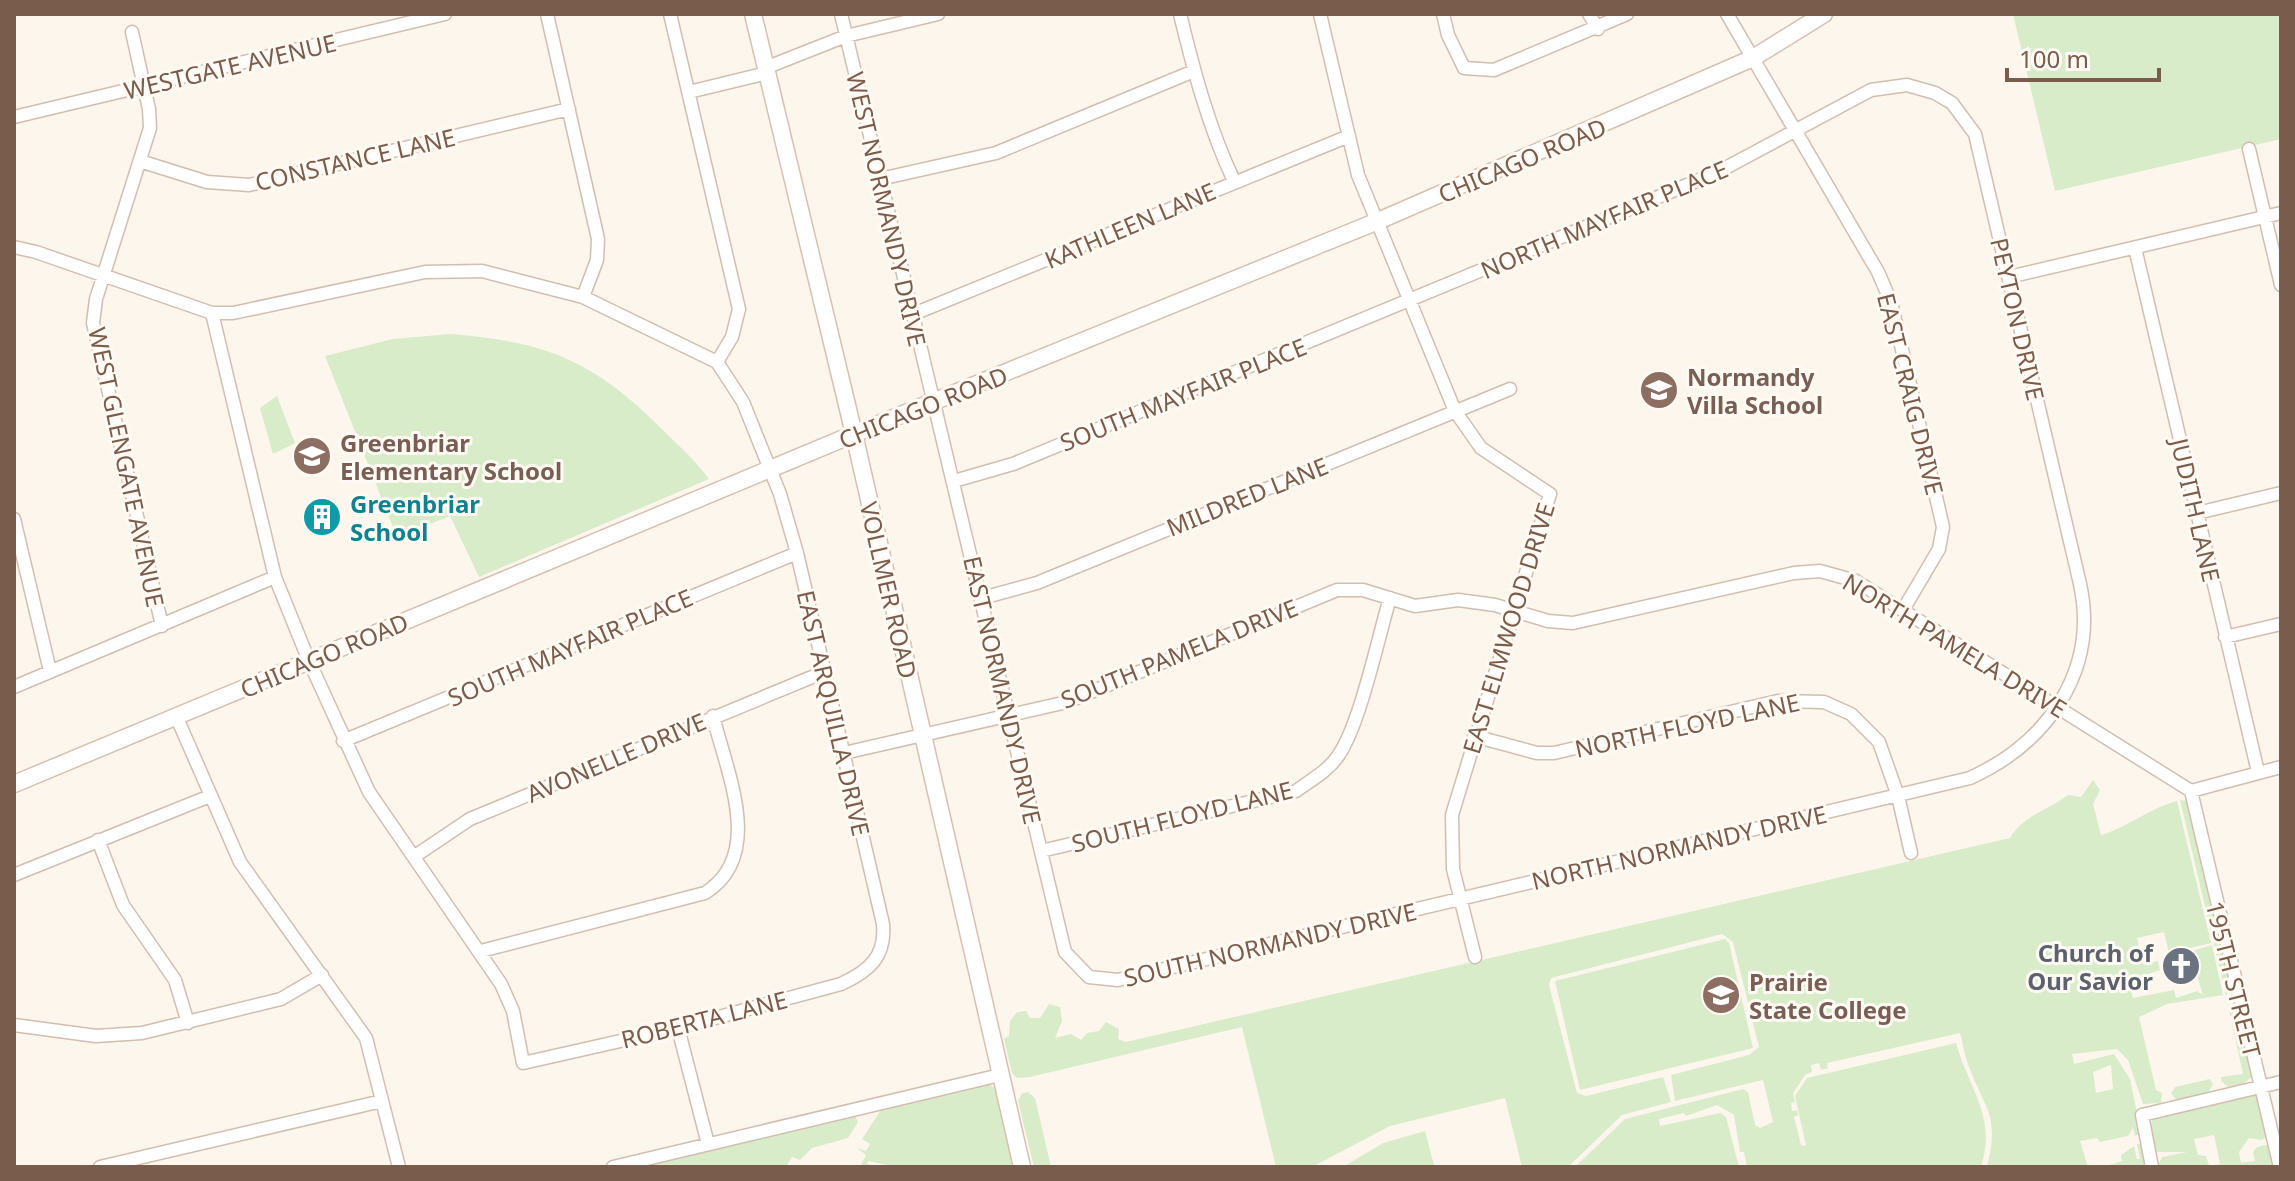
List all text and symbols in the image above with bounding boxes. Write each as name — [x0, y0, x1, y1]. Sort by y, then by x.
street label: WESTGATE AVENUE — [121, 26, 339, 106]
scale bar — [2007, 32, 2159, 82]
text: 100 m — [2019, 42, 2089, 75]
street label: WEST NORMANDY DRIVE — [839, 68, 935, 350]
street label: CHICAGO ROAD — [1433, 110, 1611, 210]
street label: CONSTANCE LANE — [252, 120, 458, 198]
street label: NORTH MAYFAIR PLACE — [1475, 152, 1733, 286]
street label: KATHLEEN LANE — [1039, 174, 1221, 276]
street label: PEYTON DRIVE — [1983, 234, 2053, 404]
street label: EAST CRAIG DRIVE — [1870, 290, 1952, 498]
street label: WEST GLENGATE AVENUE — [81, 324, 173, 610]
street label: SOUTH MAYFAIR PLACE — [1055, 329, 1311, 459]
street label: CHICAGO ROAD — [834, 358, 1012, 456]
place label: Normandy Villa School — [1687, 360, 1823, 421]
school or university icon: Normandy Villa School — [1638, 369, 1680, 411]
place label: Greenbriar Elementary School — [340, 426, 562, 487]
street label: JUDITH LANE — [2163, 433, 2229, 585]
school or university icon: Greenbriar Elementary School — [291, 435, 333, 477]
street label: MILDRED LANE — [1161, 449, 1333, 543]
place label: Greenbriar School — [350, 487, 480, 548]
building icon: Greenbriar School — [301, 496, 343, 538]
street label: VOLLMER ROAD — [853, 498, 925, 682]
street label: EAST ELMWOOD DRIVE — [1454, 498, 1562, 758]
street label: EAST NORMANDY DRIVE — [956, 553, 1050, 827]
street label: NORTH PAMELA DRIVE — [1837, 565, 2073, 725]
street label: SOUTH MAYFAIR PLACE — [442, 580, 698, 714]
street label: EAST ARQUILLA DRIVE — [790, 587, 878, 839]
street label: SOUTH PAMELA DRIVE — [1055, 590, 1303, 716]
street label: CHICAGO ROAD — [235, 605, 413, 705]
street label: NORTH FLOYD LANE — [1571, 685, 1803, 765]
street label: AVONELLE DRIVE — [521, 704, 711, 810]
street label: SOUTH FLOYD LANE — [1068, 773, 1296, 859]
street label: NORTH NORMANDY DRIVE — [1528, 797, 1830, 897]
street label: SOUTH NORMANDY DRIVE — [1120, 894, 1420, 994]
street label: 195TH STREET — [2199, 897, 2270, 1061]
place label: Church of Our Savior — [2027, 936, 2155, 997]
church icon: Church of Our Savior — [2160, 945, 2202, 987]
place label: Prairie State College — [1749, 965, 1907, 1026]
school or university icon: Prairie State College — [1700, 974, 1742, 1016]
street label: ROBERTA LANE — [617, 982, 791, 1056]

